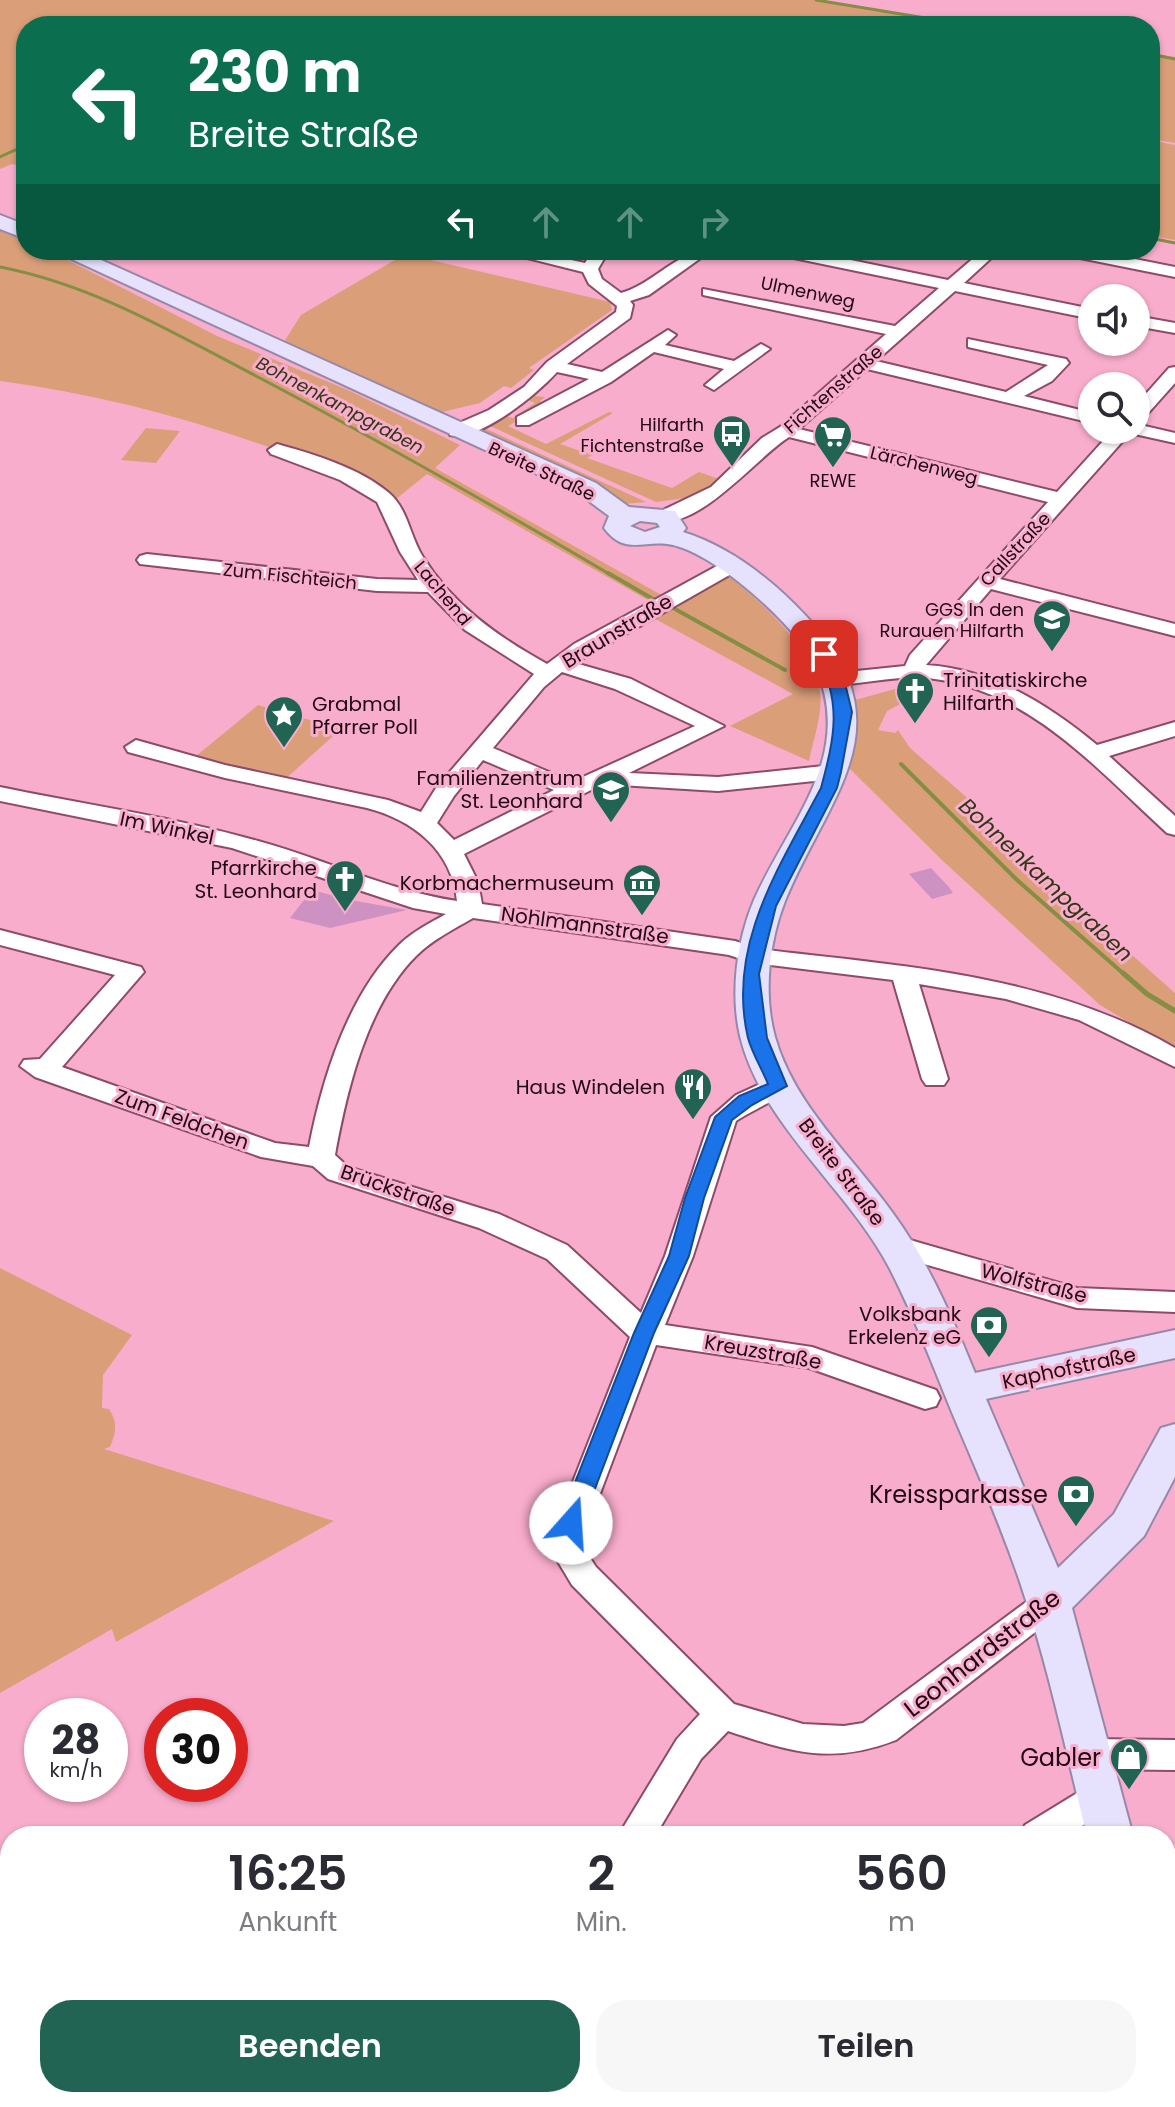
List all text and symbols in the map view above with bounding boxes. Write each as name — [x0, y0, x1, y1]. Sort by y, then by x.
text: 230 m — [188, 33, 362, 112]
icon: left — [56, 48, 160, 152]
text: Breite Straße — [188, 109, 419, 160]
icon: left — [440, 200, 484, 244]
icon: ahead — [524, 200, 568, 244]
icon: ahead — [608, 200, 652, 244]
icon: right — [692, 200, 736, 244]
street label: Ulmenweg — [759, 270, 857, 314]
map controls — [1078, 284, 1150, 444]
button: sound — [1078, 284, 1150, 356]
street label: Fichtenstraße — [778, 339, 888, 439]
water label: Bohnenkampgraben — [252, 350, 428, 460]
button: search — [1078, 372, 1150, 444]
place label: Hilfarth Fichtenstraße — [581, 412, 704, 458]
bus stop icon: Hilfarth Fichtenstraße — [711, 413, 753, 468]
supermarket icon: REWE — [812, 414, 854, 469]
street label: Breite Straße — [484, 435, 600, 507]
street label: Lärchenweg — [868, 440, 980, 490]
place label: REWE — [810, 468, 856, 493]
street label: Callstraße — [974, 506, 1056, 592]
street label: Lachend — [409, 555, 477, 631]
street label: Zum Fischteich — [222, 557, 358, 595]
street label: Braunstraße — [557, 587, 677, 675]
place label: GGS In den Rurauen Hilfarth — [879, 597, 1024, 643]
school or university icon: GGS In den Rurauen Hilfarth — [1031, 598, 1073, 653]
pin — [790, 620, 858, 688]
icon: arrive — [802, 632, 846, 676]
place label: Trinitatiskirche Hilfarth — [943, 666, 1087, 717]
church icon: Trinitatiskirche Hilfarth — [894, 670, 936, 725]
place label: Grabmal Pfarrer Poll — [312, 690, 418, 741]
place icon: Grabmal Pfarrer Poll — [263, 694, 305, 749]
place label: Familienzentrum St. Leonhard — [416, 764, 583, 815]
school or university icon: Familienzentrum St. Leonhard — [590, 769, 632, 824]
water label: Bohnenkampgraben — [952, 791, 1140, 969]
street label: Im Winkel — [117, 804, 217, 852]
place label: Pfarrkirche St. Leonhard — [195, 854, 317, 905]
church icon: Pfarrkirche St. Leonhard — [324, 858, 366, 913]
museum icon: Korbmachermuseum — [621, 862, 663, 917]
place label: Korbmachermuseum — [400, 869, 614, 897]
street label: Nohlmannstraße — [499, 899, 671, 951]
restaurant icon: Haus Windelen — [672, 1066, 714, 1121]
place label: Haus Windelen — [516, 1073, 665, 1101]
street label: Zum Feldchen — [111, 1082, 253, 1156]
street label: Breite Straße — [792, 1112, 892, 1232]
street label: Brückstraße — [337, 1157, 459, 1223]
street label: Wolfstraße — [978, 1256, 1090, 1310]
place label: Volksbank Erkelenz eG — [848, 1300, 962, 1351]
bank icon: Volksbank Erkelenz eG — [968, 1304, 1010, 1359]
street label: Kreuzstraße — [702, 1328, 824, 1376]
street label: Kaphofstraße — [1000, 1340, 1138, 1396]
bank icon: Kreissparkasse — [1055, 1473, 1097, 1528]
place label: Kreissparkasse — [869, 1478, 1048, 1511]
position arrow — [529, 1481, 613, 1565]
street label: Leonhardstraße — [897, 1581, 1067, 1725]
speed limit sign: 30 — [144, 1698, 248, 1802]
text: 28 — [52, 1712, 100, 1768]
shop icon: Gabler — [1108, 1736, 1150, 1791]
place label: Gabler — [1020, 1741, 1101, 1774]
text: km/h — [49, 1756, 103, 1784]
text: 16:25 — [228, 1840, 348, 1907]
text: 2 — [587, 1840, 615, 1907]
text: 560 — [855, 1840, 948, 1907]
text: Ankunft — [238, 1904, 337, 1940]
text: Min. — [576, 1904, 627, 1940]
text: m — [888, 1904, 915, 1940]
button: Beenden — [40, 2000, 580, 2092]
button: Teilen — [596, 2000, 1136, 2092]

